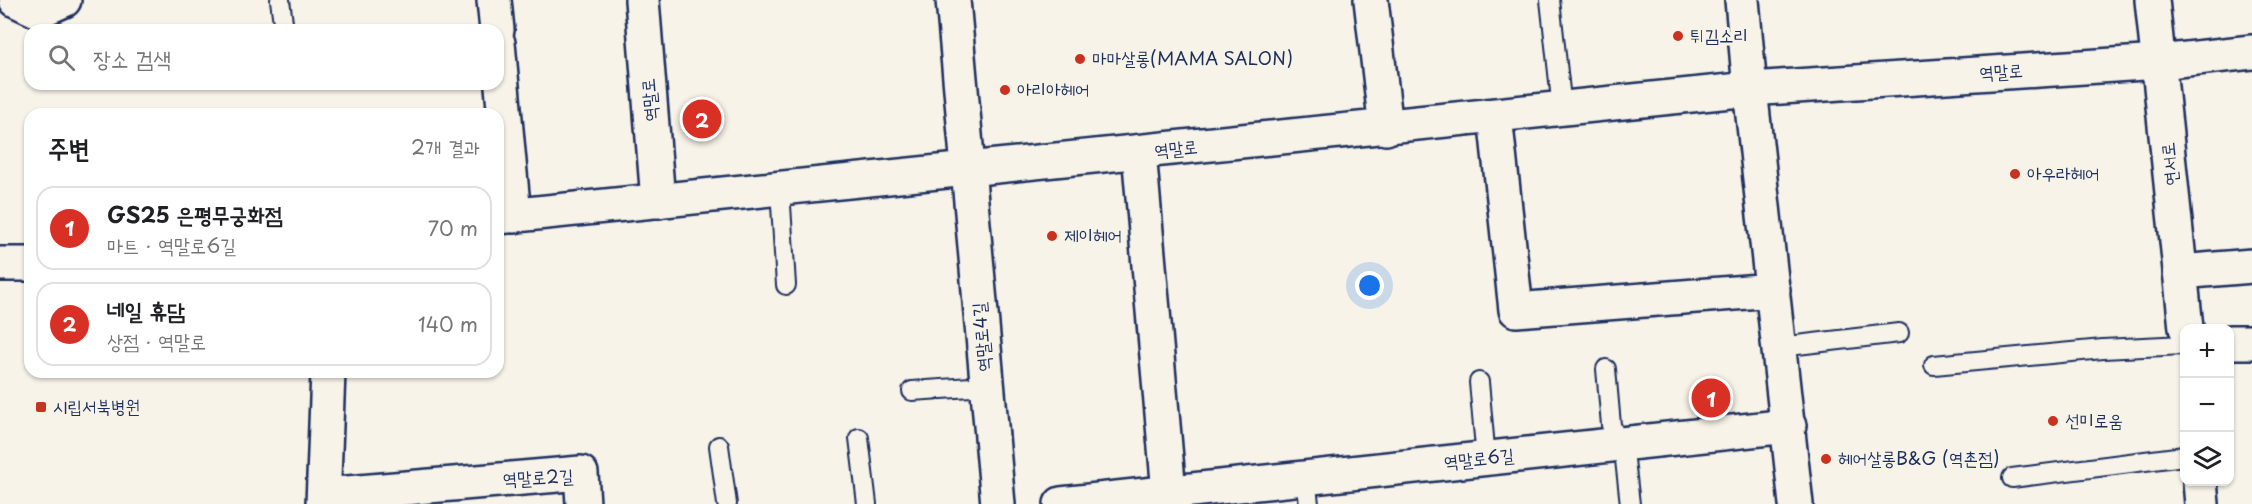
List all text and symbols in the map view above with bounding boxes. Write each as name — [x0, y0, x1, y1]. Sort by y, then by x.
place label: 튀김소리 — [1690, 21, 1748, 48]
search box — [24, 24, 504, 90]
marker: 튀김소리 — [1671, 29, 1685, 43]
icon: search — [45, 41, 78, 74]
text: 장소 검색 — [93, 41, 171, 74]
place label: 마마살롱(MAMA SALON) — [1092, 44, 1293, 71]
marker: 마마살롱(MAMA SALON) — [1073, 52, 1087, 66]
street label: 역말로 — [1978, 56, 2024, 85]
place label: 아리아헤어 — [1017, 75, 1089, 102]
street label: 역말로 — [633, 77, 664, 123]
marker: 아리아헤어 — [998, 83, 1012, 97]
pin: 2 — [682, 96, 722, 142]
text: 주변 — [48, 128, 90, 167]
text: 2개 결과 — [411, 132, 480, 162]
street label: 역말로 — [1153, 132, 1199, 163]
street label: 연서로 — [2153, 141, 2184, 187]
place label: 아우라헤어 — [2027, 159, 2099, 186]
marker: 아우라헤어 — [2008, 167, 2022, 181]
text: GS25 은평무궁화점 — [107, 197, 283, 230]
text: 1 — [65, 213, 74, 243]
text: 70 m — [428, 213, 478, 243]
place label: 제이헤어 — [1064, 221, 1122, 248]
marker: 제이헤어 — [1045, 229, 1059, 243]
text: 마트 · 역말로6길 — [107, 230, 236, 260]
your location — [1355, 271, 1384, 300]
text: 네일 휴담 — [107, 293, 185, 326]
street label: 역말로4길 — [964, 301, 997, 373]
text: 2 — [62, 309, 77, 339]
text: 140 m — [418, 309, 478, 339]
map controls — [2180, 324, 2234, 486]
button: + — [2180, 324, 2234, 378]
text: 상점 · 역말로 — [107, 326, 206, 356]
pin: 1 — [1692, 376, 1730, 420]
button: − — [2180, 378, 2234, 432]
place label: 시립서북병원 — [53, 392, 140, 419]
marker: 시립서북병원 — [34, 400, 48, 414]
place label: 선미로움 — [2065, 406, 2123, 433]
marker: 선미로움 — [2046, 414, 2060, 428]
button: layers — [2180, 432, 2234, 486]
street label: 역말로6길 — [1442, 440, 1516, 475]
place label: 헤어살롱B&G (역촌점) — [1838, 444, 2000, 471]
marker: 헤어살롱B&G (역촌점) — [1819, 452, 1833, 466]
street label: 역말로2길 — [502, 461, 574, 492]

